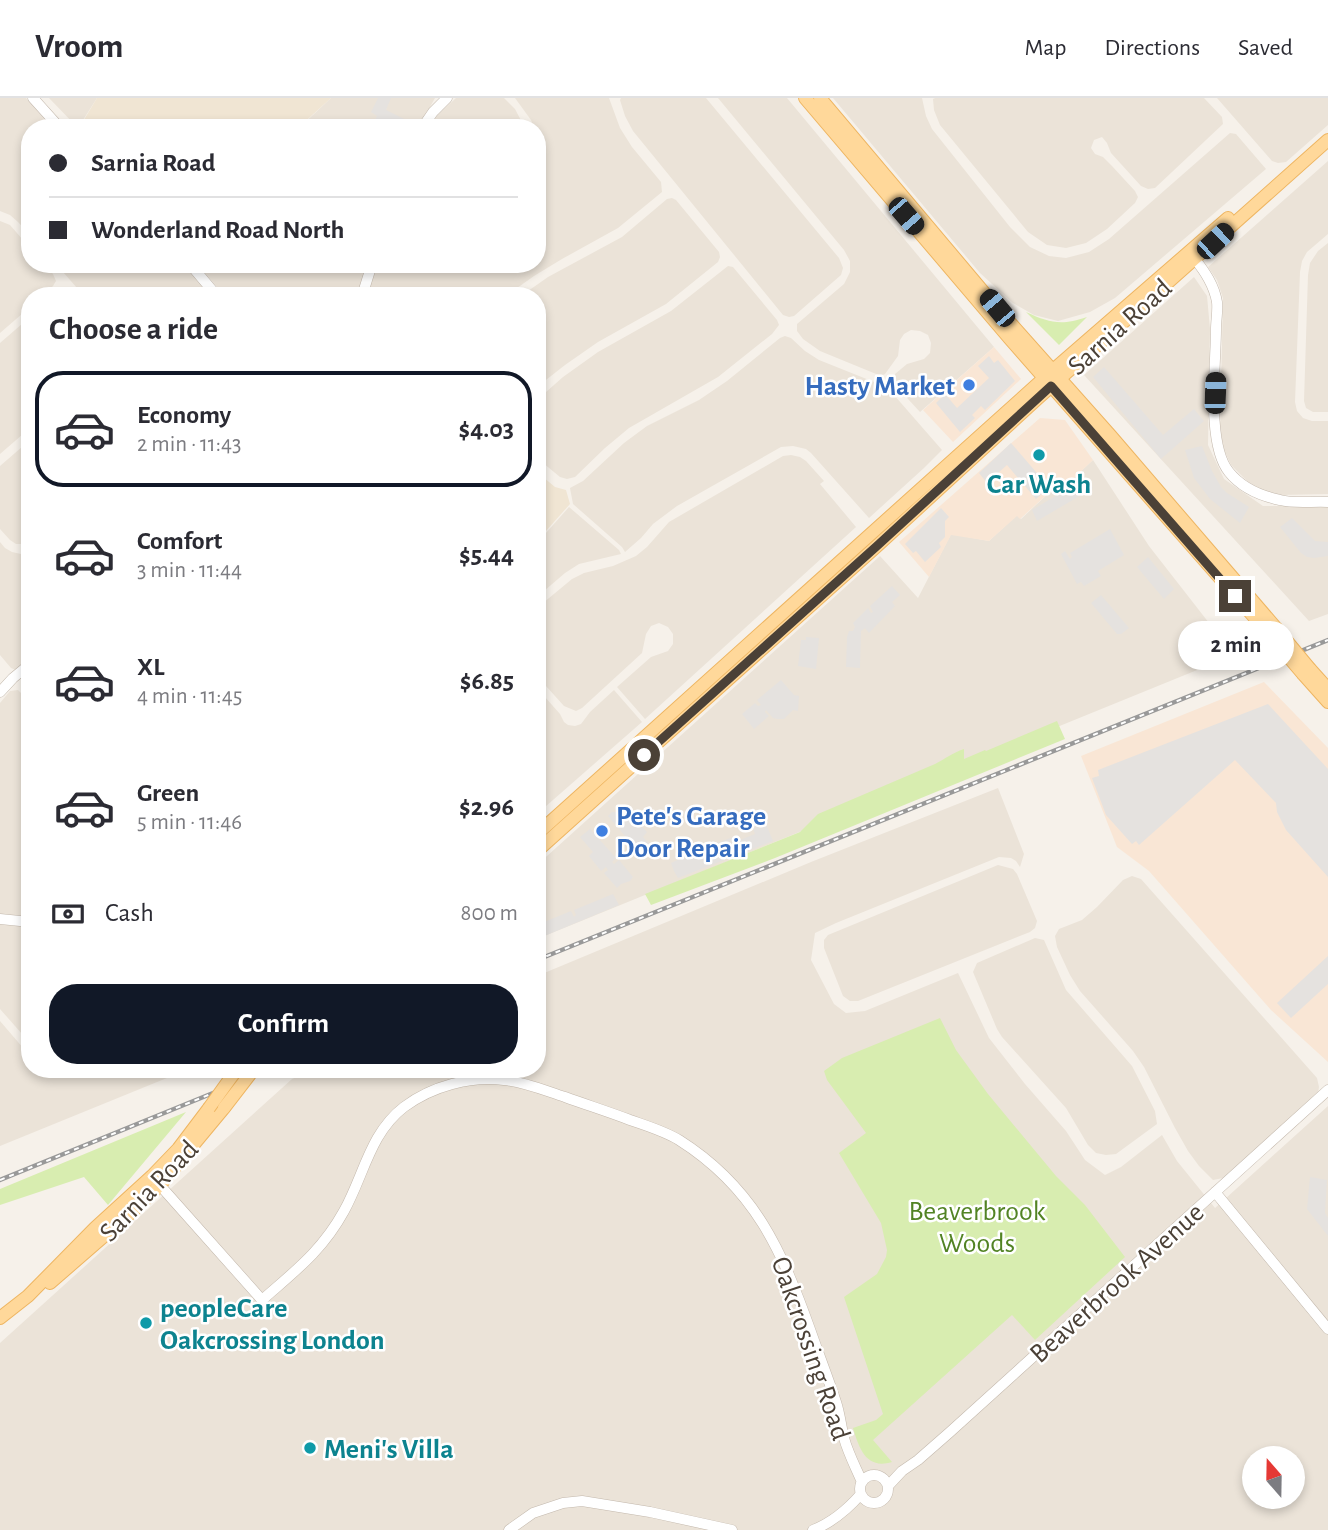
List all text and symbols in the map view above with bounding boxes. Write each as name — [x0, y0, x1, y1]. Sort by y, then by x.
text: Vroom — [35, 31, 123, 64]
text: Map — [1024, 36, 1066, 60]
text: Directions — [1104, 36, 1200, 60]
text: Saved — [1238, 36, 1293, 60]
text: Sarnia Road — [91, 150, 215, 176]
car — [885, 193, 928, 239]
text: Wonderland Road North — [91, 217, 344, 243]
car — [1193, 219, 1238, 263]
street label: Sarnia Road — [1063, 274, 1178, 381]
car — [976, 285, 1019, 331]
text: Choose a ride — [49, 313, 218, 345]
car — [1204, 372, 1227, 414]
place label: Hasty Market — [805, 373, 956, 401]
marker: Hasty Market — [961, 377, 977, 393]
icon: car — [53, 398, 116, 461]
text: Economy — [137, 402, 231, 428]
text: $4.03 — [459, 416, 514, 442]
text: 2 min · 11:43 — [137, 433, 242, 456]
marker: Car Wash — [1031, 447, 1047, 463]
place label: Car Wash — [987, 471, 1091, 499]
icon: car — [53, 524, 116, 587]
text: Comfort — [137, 528, 222, 554]
text: $5.44 — [459, 542, 514, 568]
text: 3 min · 11:44 — [137, 559, 242, 582]
route end — [1219, 580, 1251, 612]
callout: 2 min — [1177, 620, 1293, 670]
text: 2 min — [1210, 634, 1262, 657]
icon: car — [53, 650, 116, 713]
text: XL — [137, 654, 164, 680]
text: $6.85 — [460, 668, 514, 694]
text: 4 min · 11:45 — [137, 685, 242, 708]
route start — [628, 739, 660, 771]
icon: car — [53, 776, 116, 839]
text: Green — [137, 780, 199, 806]
text: $2.96 — [459, 794, 514, 820]
place label: Pete's Garage Door Repair — [616, 803, 766, 863]
text: 5 min · 11:46 — [137, 811, 242, 834]
marker: Pete's Garage Door Repair — [594, 823, 610, 839]
icon: cash — [49, 895, 87, 933]
text: Cash — [105, 900, 154, 926]
text: 800 m — [461, 902, 518, 925]
button: Confirm — [49, 984, 518, 1064]
street label: Sarnia Road — [95, 1135, 204, 1247]
park label: Beaverbrook Woods — [908, 1198, 1046, 1258]
street label: Beaverbrook Avenue — [1025, 1198, 1210, 1369]
street label: Oakcrossing Road — [766, 1253, 855, 1444]
place label: peopleCare Oakcrossing London — [160, 1295, 384, 1355]
marker: peopleCare Oakcrossing London — [138, 1315, 154, 1331]
place label: Meni's Villa — [324, 1436, 454, 1464]
marker: Meni's Villa — [302, 1440, 318, 1456]
north arrow — [1242, 1446, 1306, 1508]
map controls — [1242, 1446, 1305, 1509]

